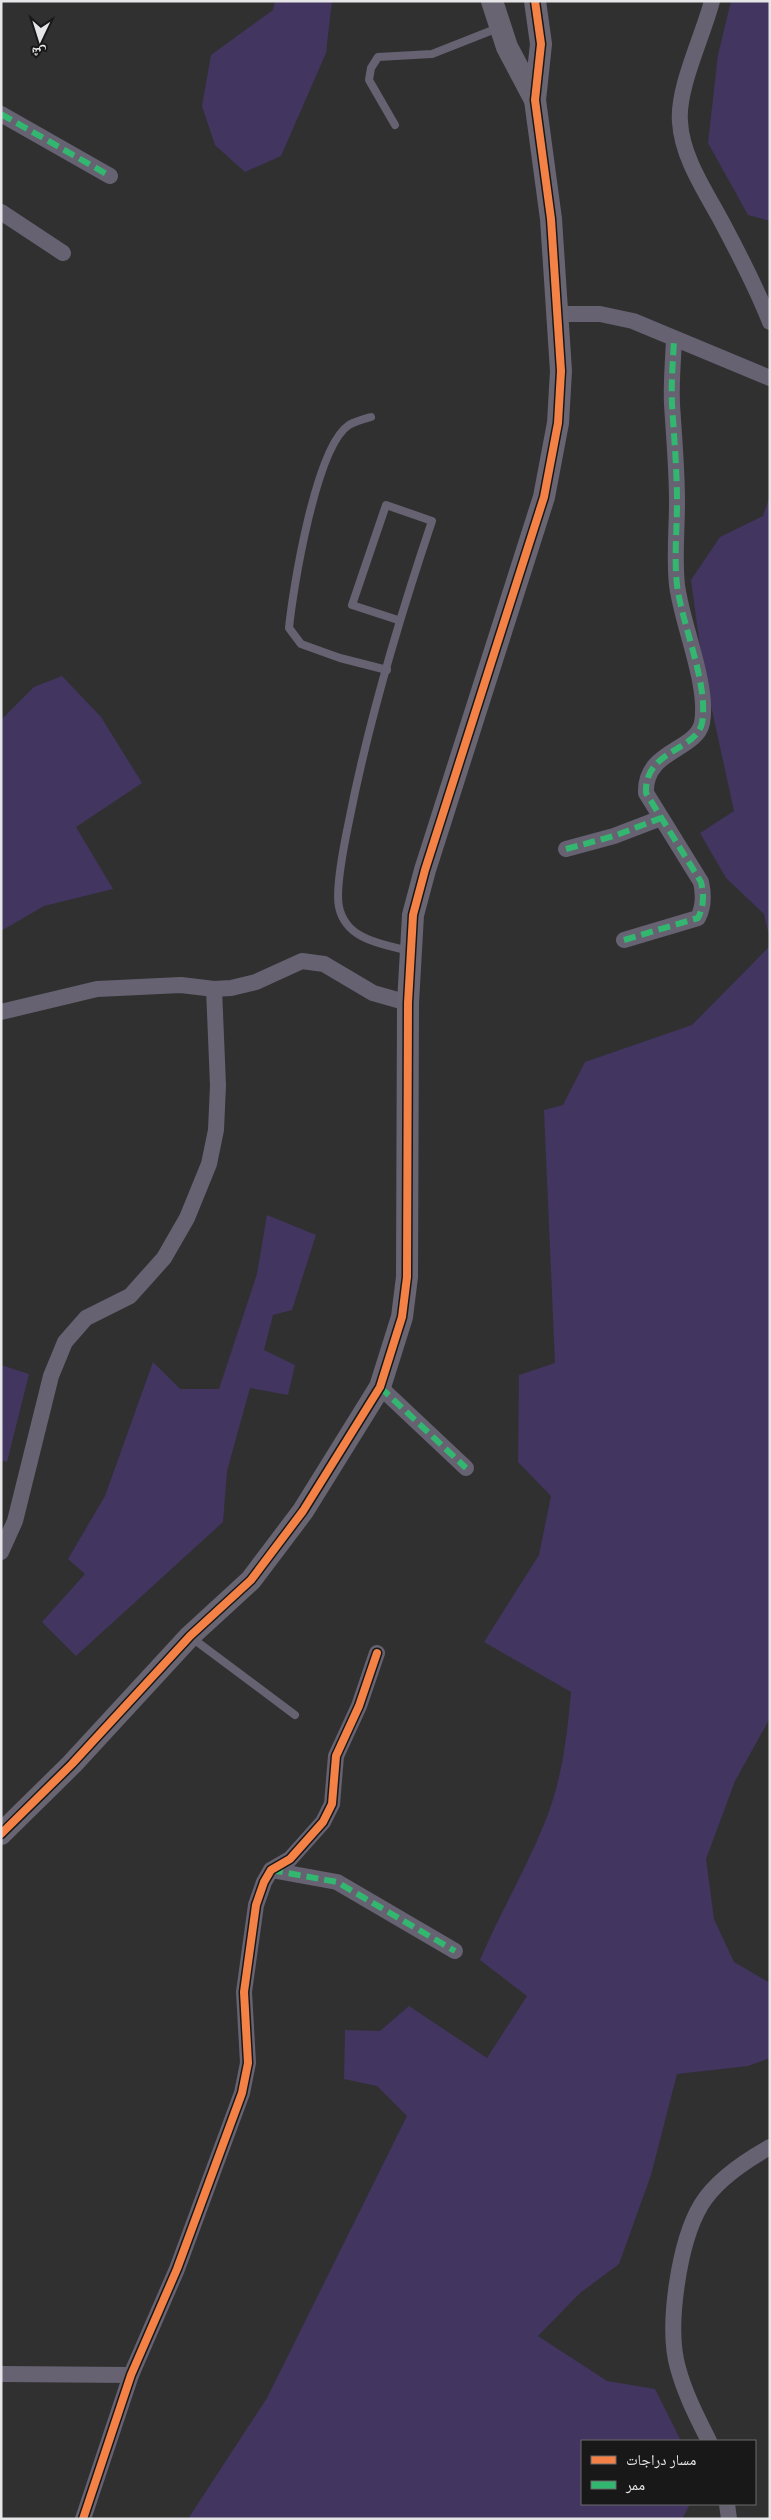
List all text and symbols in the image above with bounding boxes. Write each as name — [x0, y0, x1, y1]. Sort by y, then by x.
north arrow — [15, 15, 65, 65]
text: ش — [31, 43, 47, 62]
legend — [581, 2440, 756, 2505]
text: مسار دراجات — [626, 2450, 696, 2469]
text: ممر — [625, 2475, 645, 2494]

